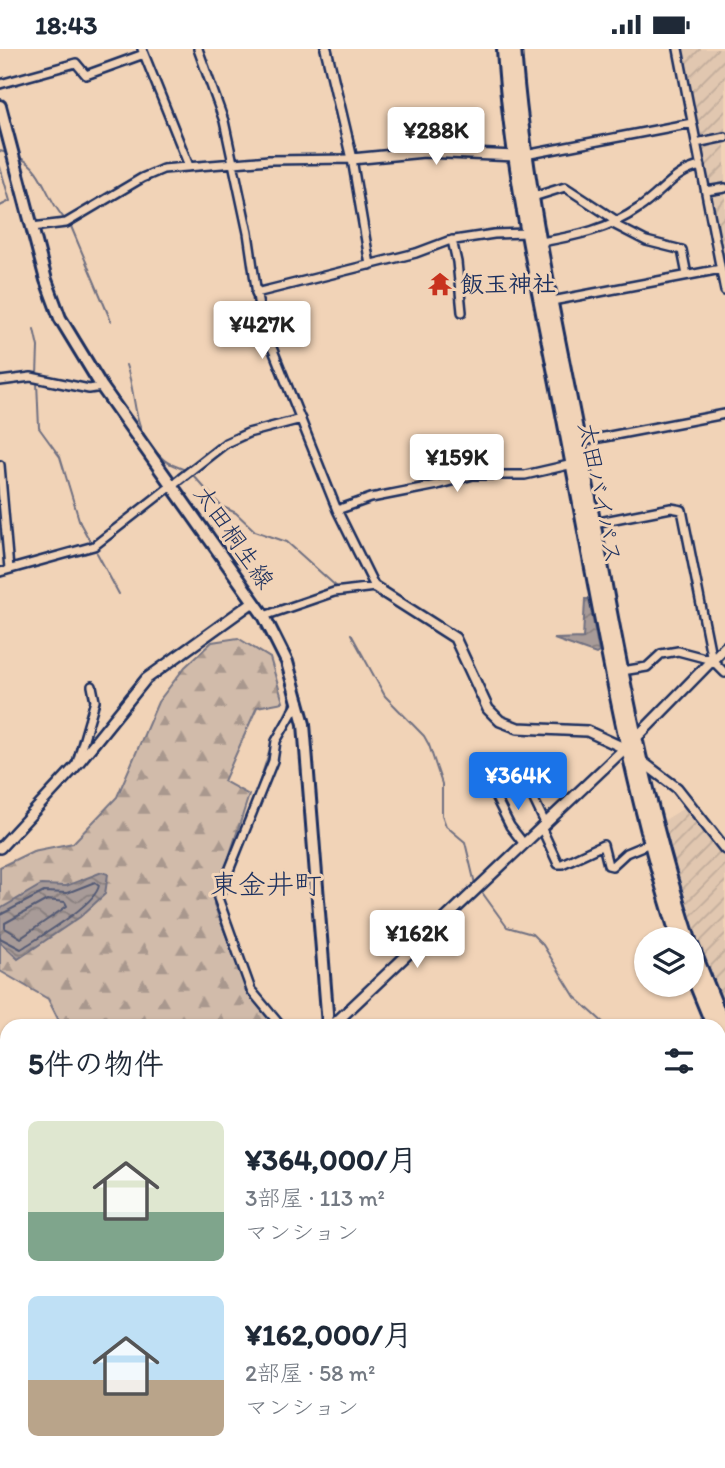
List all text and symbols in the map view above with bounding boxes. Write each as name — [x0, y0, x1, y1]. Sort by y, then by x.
text: 18:43 — [35, 9, 97, 41]
pin: ¥288K — [387, 107, 485, 167]
text: ¥288K — [404, 116, 468, 144]
place label: 飯玉神社 — [460, 269, 556, 298]
temple icon: 飯玉神社 — [426, 270, 454, 298]
pin: ¥427K — [213, 301, 311, 361]
text: ¥427K — [230, 310, 294, 338]
street label: 太田バイパス — [573, 420, 628, 566]
pin: ¥159K — [408, 435, 506, 494]
text: ¥159K — [426, 443, 488, 471]
street label: 太田桐生線 — [188, 479, 281, 594]
pin: ¥364K — [469, 753, 567, 812]
text: ¥364K — [485, 761, 551, 789]
district label: 東金井町 — [210, 867, 322, 901]
pin: ¥162K — [368, 911, 466, 970]
text: ¥162K — [386, 919, 448, 947]
map controls — [634, 927, 704, 997]
button: layers — [634, 927, 704, 997]
icon: filters — [660, 1042, 698, 1080]
text: 5件の物件 — [28, 1045, 164, 1082]
text: ¥364,000/月 — [245, 1141, 417, 1178]
icon: home — [84, 1149, 168, 1233]
text: 3部屋 · 113 m² — [245, 1184, 385, 1212]
text: マンション — [245, 1218, 359, 1246]
text: ¥162,000/月 — [245, 1316, 413, 1353]
icon: home — [84, 1324, 168, 1408]
text: 2部屋 · 58 m² — [245, 1359, 375, 1387]
text: マンション — [245, 1393, 359, 1421]

